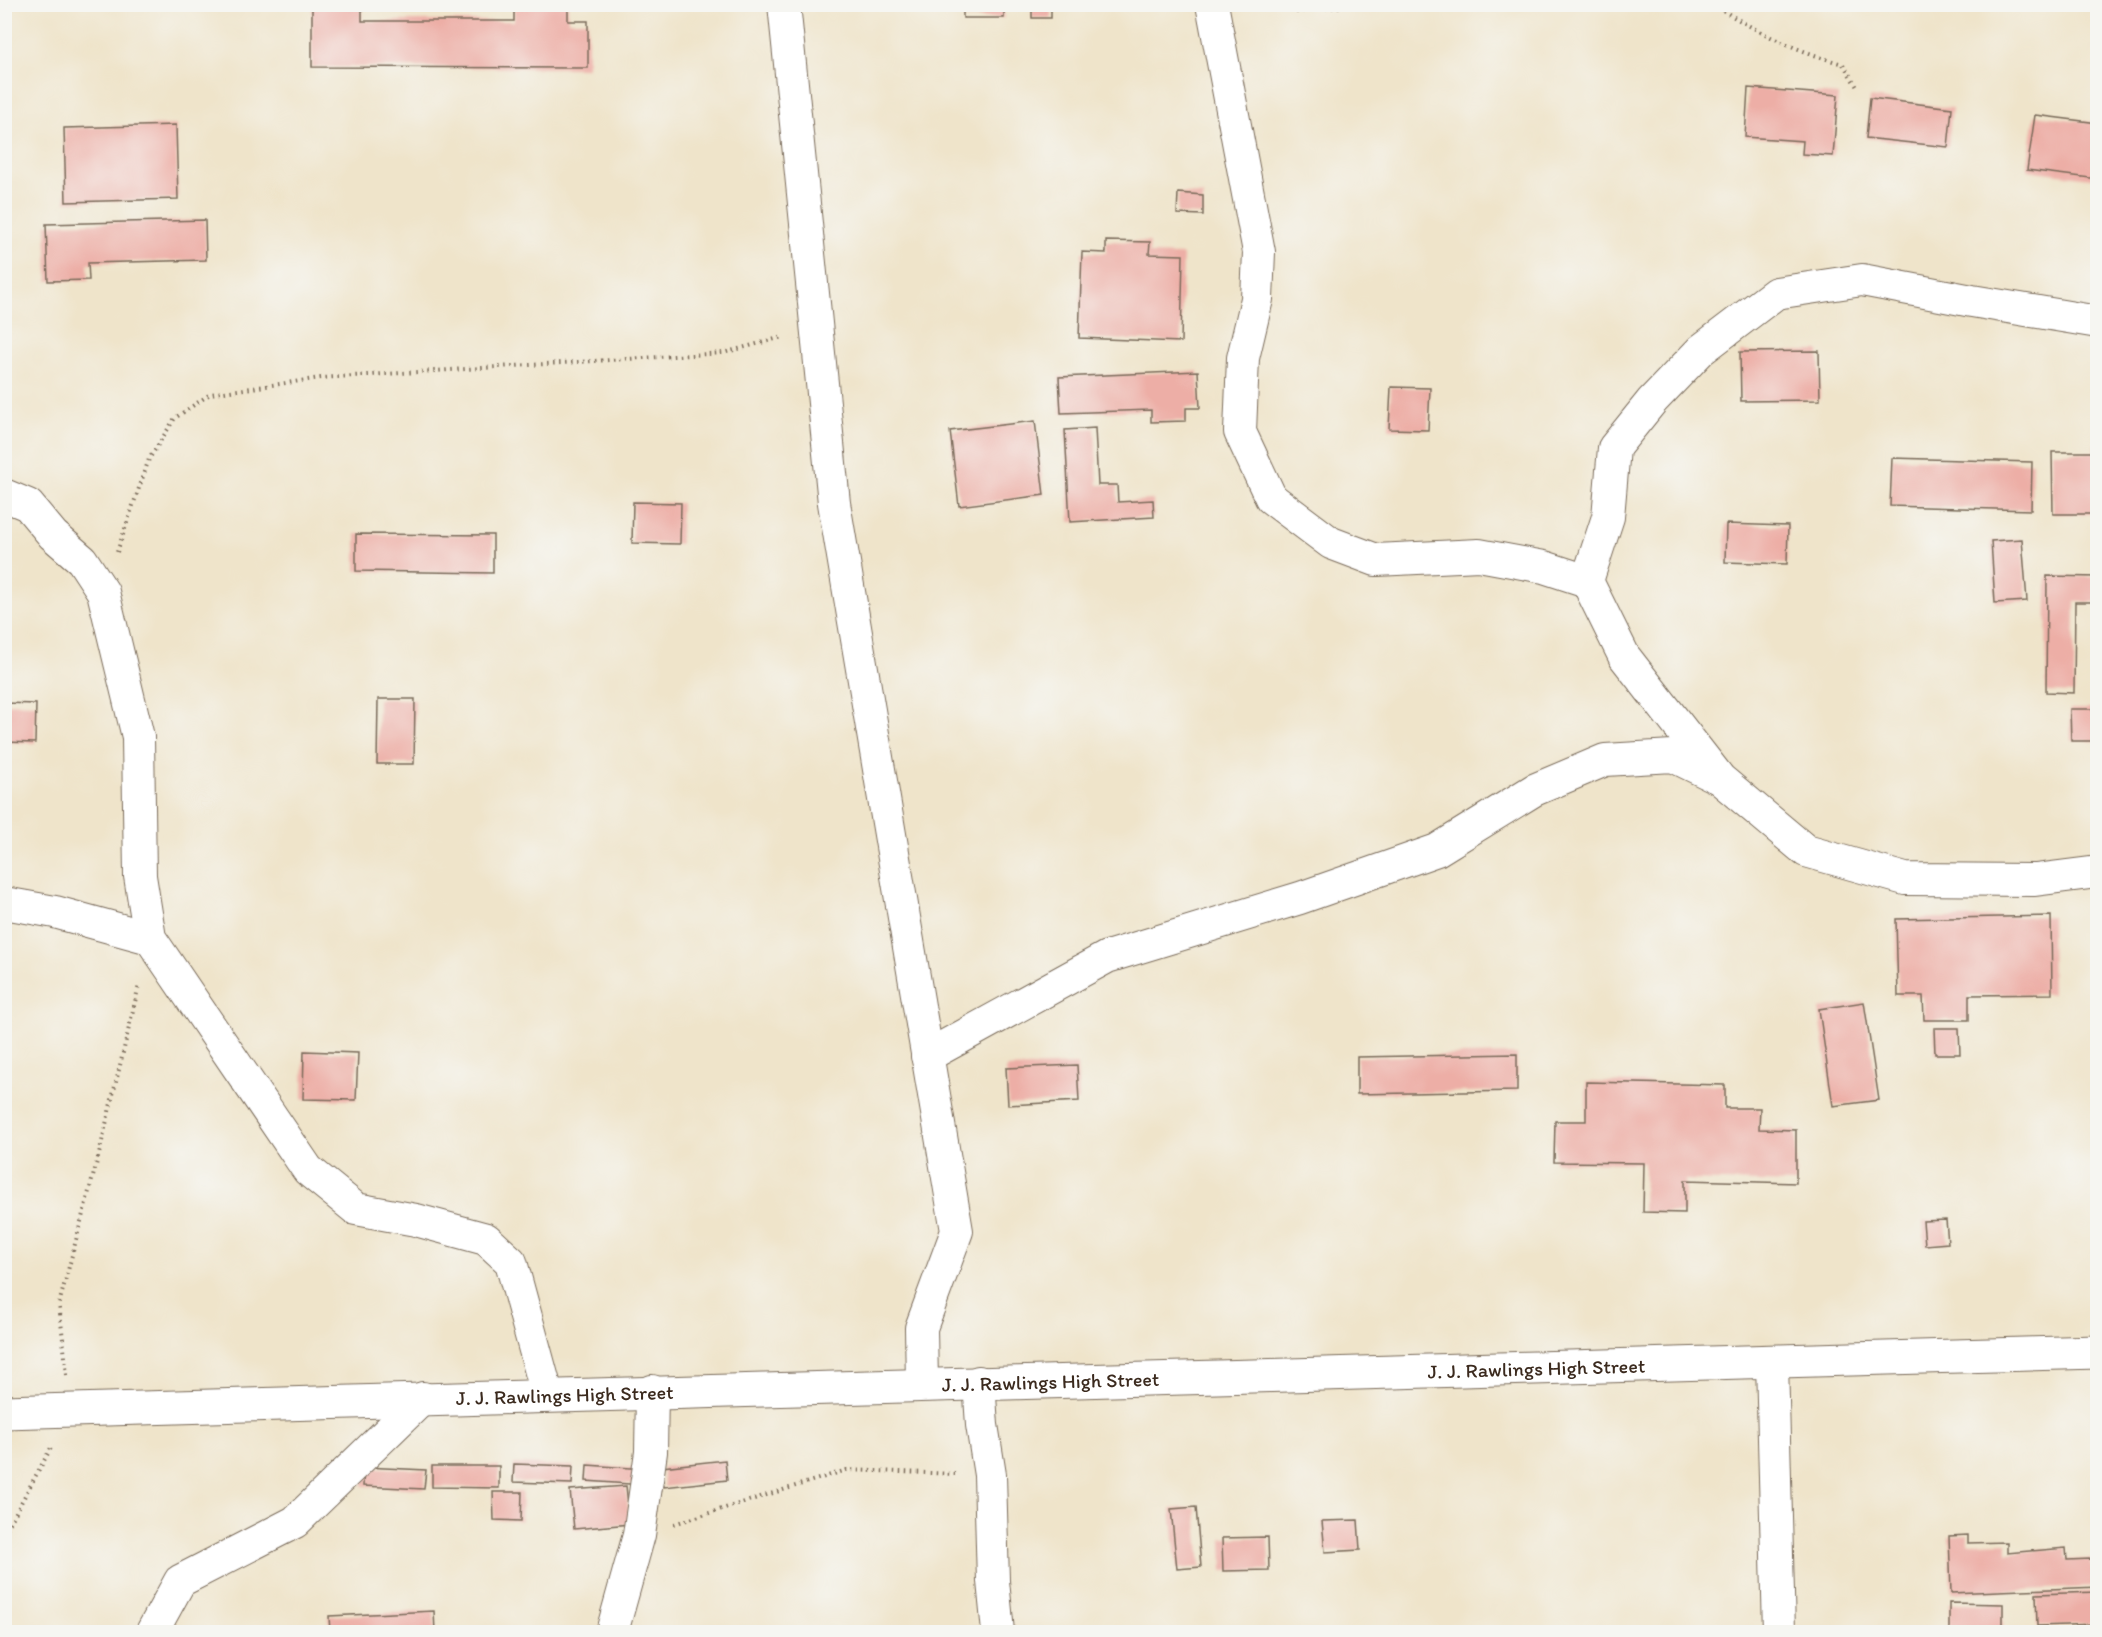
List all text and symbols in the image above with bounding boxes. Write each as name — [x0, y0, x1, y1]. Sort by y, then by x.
street label: J. J. Rawlings High Street — [1427, 1353, 1646, 1383]
street label: J. J. Rawlings High Street — [941, 1367, 1160, 1397]
street label: J. J. Rawlings High Street — [456, 1380, 674, 1410]

